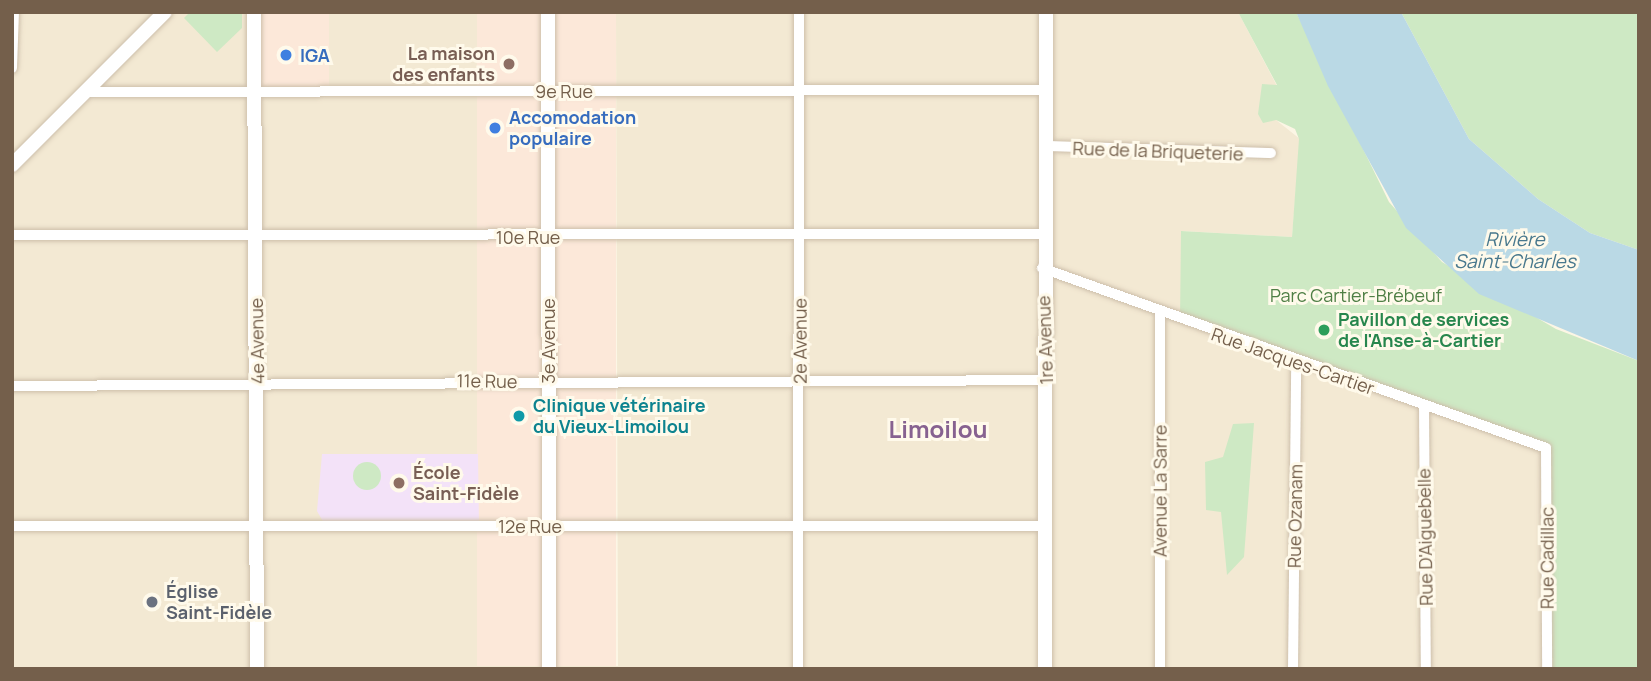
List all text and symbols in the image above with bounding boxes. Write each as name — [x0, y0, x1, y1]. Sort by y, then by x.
place label: La maison des enfants — [392, 43, 495, 86]
place label: IGA — [300, 44, 330, 66]
marker: IGA — [278, 47, 294, 63]
marker: La maison des enfants — [501, 56, 517, 72]
street label: 9e Rue — [535, 80, 593, 102]
place label: Accomodation populaire — [509, 107, 636, 150]
marker: Accomodation populaire — [487, 120, 503, 136]
street label: Rue de la Briqueterie — [1072, 137, 1244, 165]
street label: 10e Rue — [496, 226, 560, 248]
water label: Rivière Saint-Charles — [1454, 229, 1576, 273]
park label: Parc Cartier-Brébeuf — [1270, 284, 1442, 306]
street label: 1re Avenue — [1033, 295, 1057, 385]
street label: 4e Avenue — [245, 298, 269, 384]
street label: 3e Avenue — [537, 298, 559, 384]
street label: 2e Avenue — [789, 298, 811, 384]
place label: Pavillon de services de l'Anse-à-Cartier — [1338, 309, 1509, 352]
marker: Pavillon de services de l'Anse-à-Cartier — [1316, 322, 1332, 338]
street label: Rue Jacques-Cartier — [1209, 323, 1377, 399]
street label: 11e Rue — [456, 370, 518, 392]
place label: Clinique vétérinaire du Vieux-Limoilou — [533, 395, 706, 438]
marker: Clinique vétérinaire du Vieux-Limoilou — [511, 408, 527, 424]
district label: Limoilou — [888, 415, 988, 443]
street label: Avenue La Sarre — [1149, 425, 1171, 557]
place label: École Saint-Fidèle — [413, 462, 519, 504]
street label: Rue Ozanam — [1283, 464, 1307, 568]
street label: Rue D'Aiguebelle — [1413, 468, 1437, 606]
marker: École Saint-Fidèle — [391, 475, 407, 491]
street label: Rue Cadillac — [1536, 507, 1558, 609]
street label: 12e Rue — [498, 515, 562, 537]
place label: Église Saint-Fidèle — [166, 581, 272, 624]
marker: Église Saint-Fidèle — [144, 594, 160, 610]

